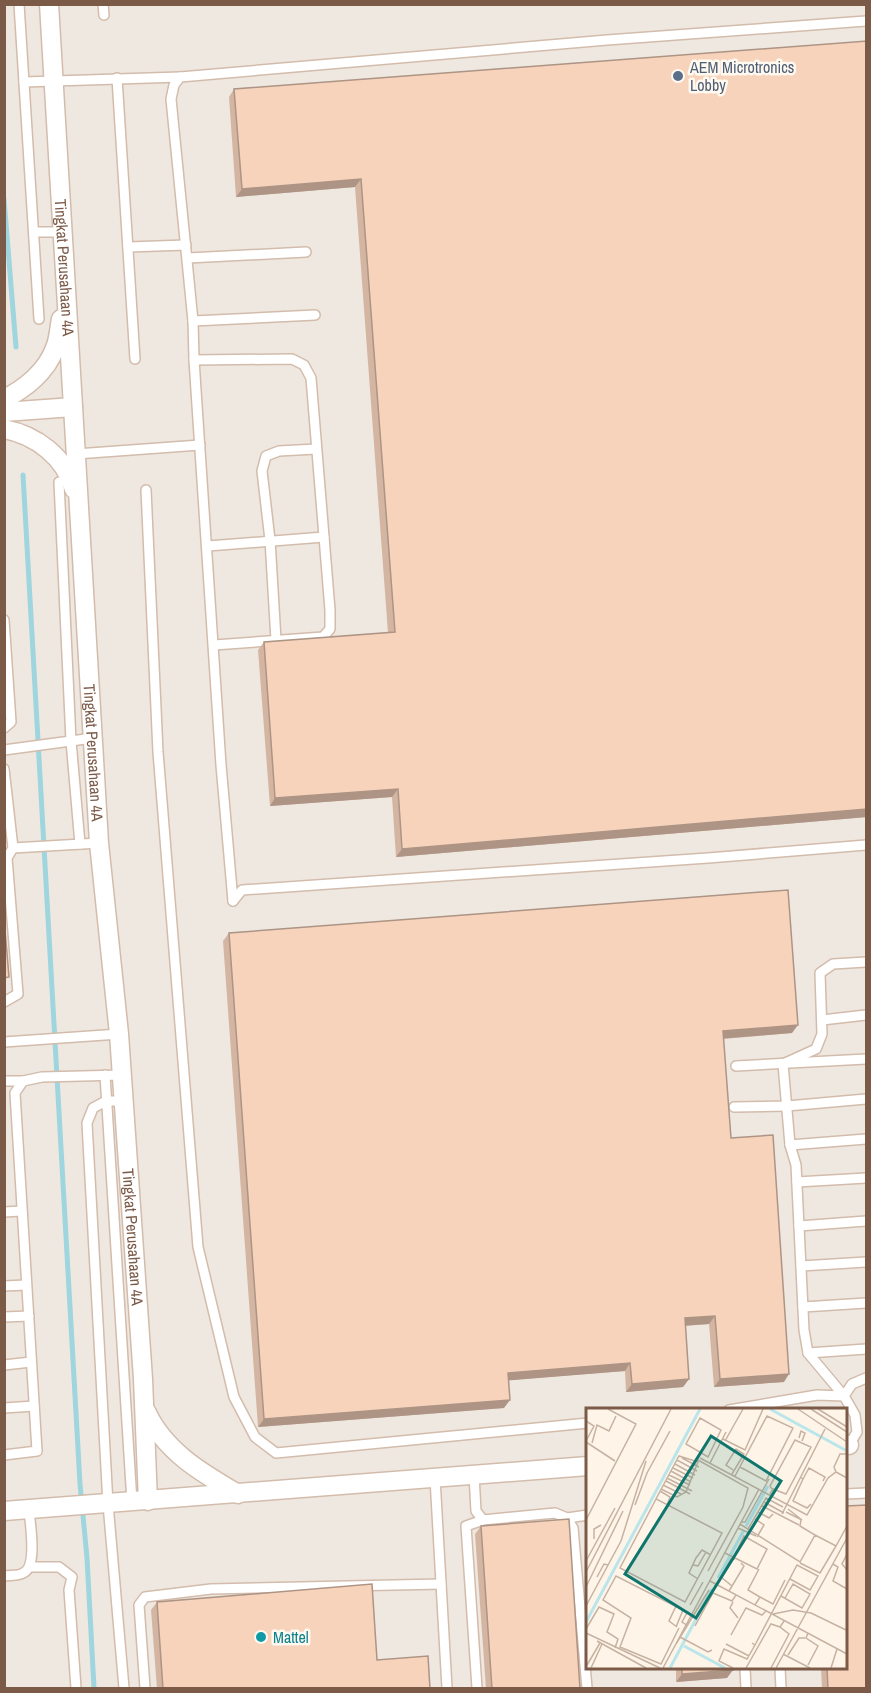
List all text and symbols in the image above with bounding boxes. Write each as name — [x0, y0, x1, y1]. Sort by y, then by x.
place label: AEM Microtronics Lobby — [689, 56, 794, 96]
marker: AEM Microtronics Lobby — [671, 69, 685, 83]
street label: Tingkat Perusahaan 4A — [50, 198, 80, 337]
street label: Tingkat Perusahaan 4A — [79, 683, 109, 822]
street label: Tingkat Perusahaan 4A — [117, 1168, 149, 1307]
inset map — [586, 1408, 847, 1669]
place label: Mattel — [273, 1626, 309, 1648]
marker: Mattel — [254, 1630, 268, 1644]

